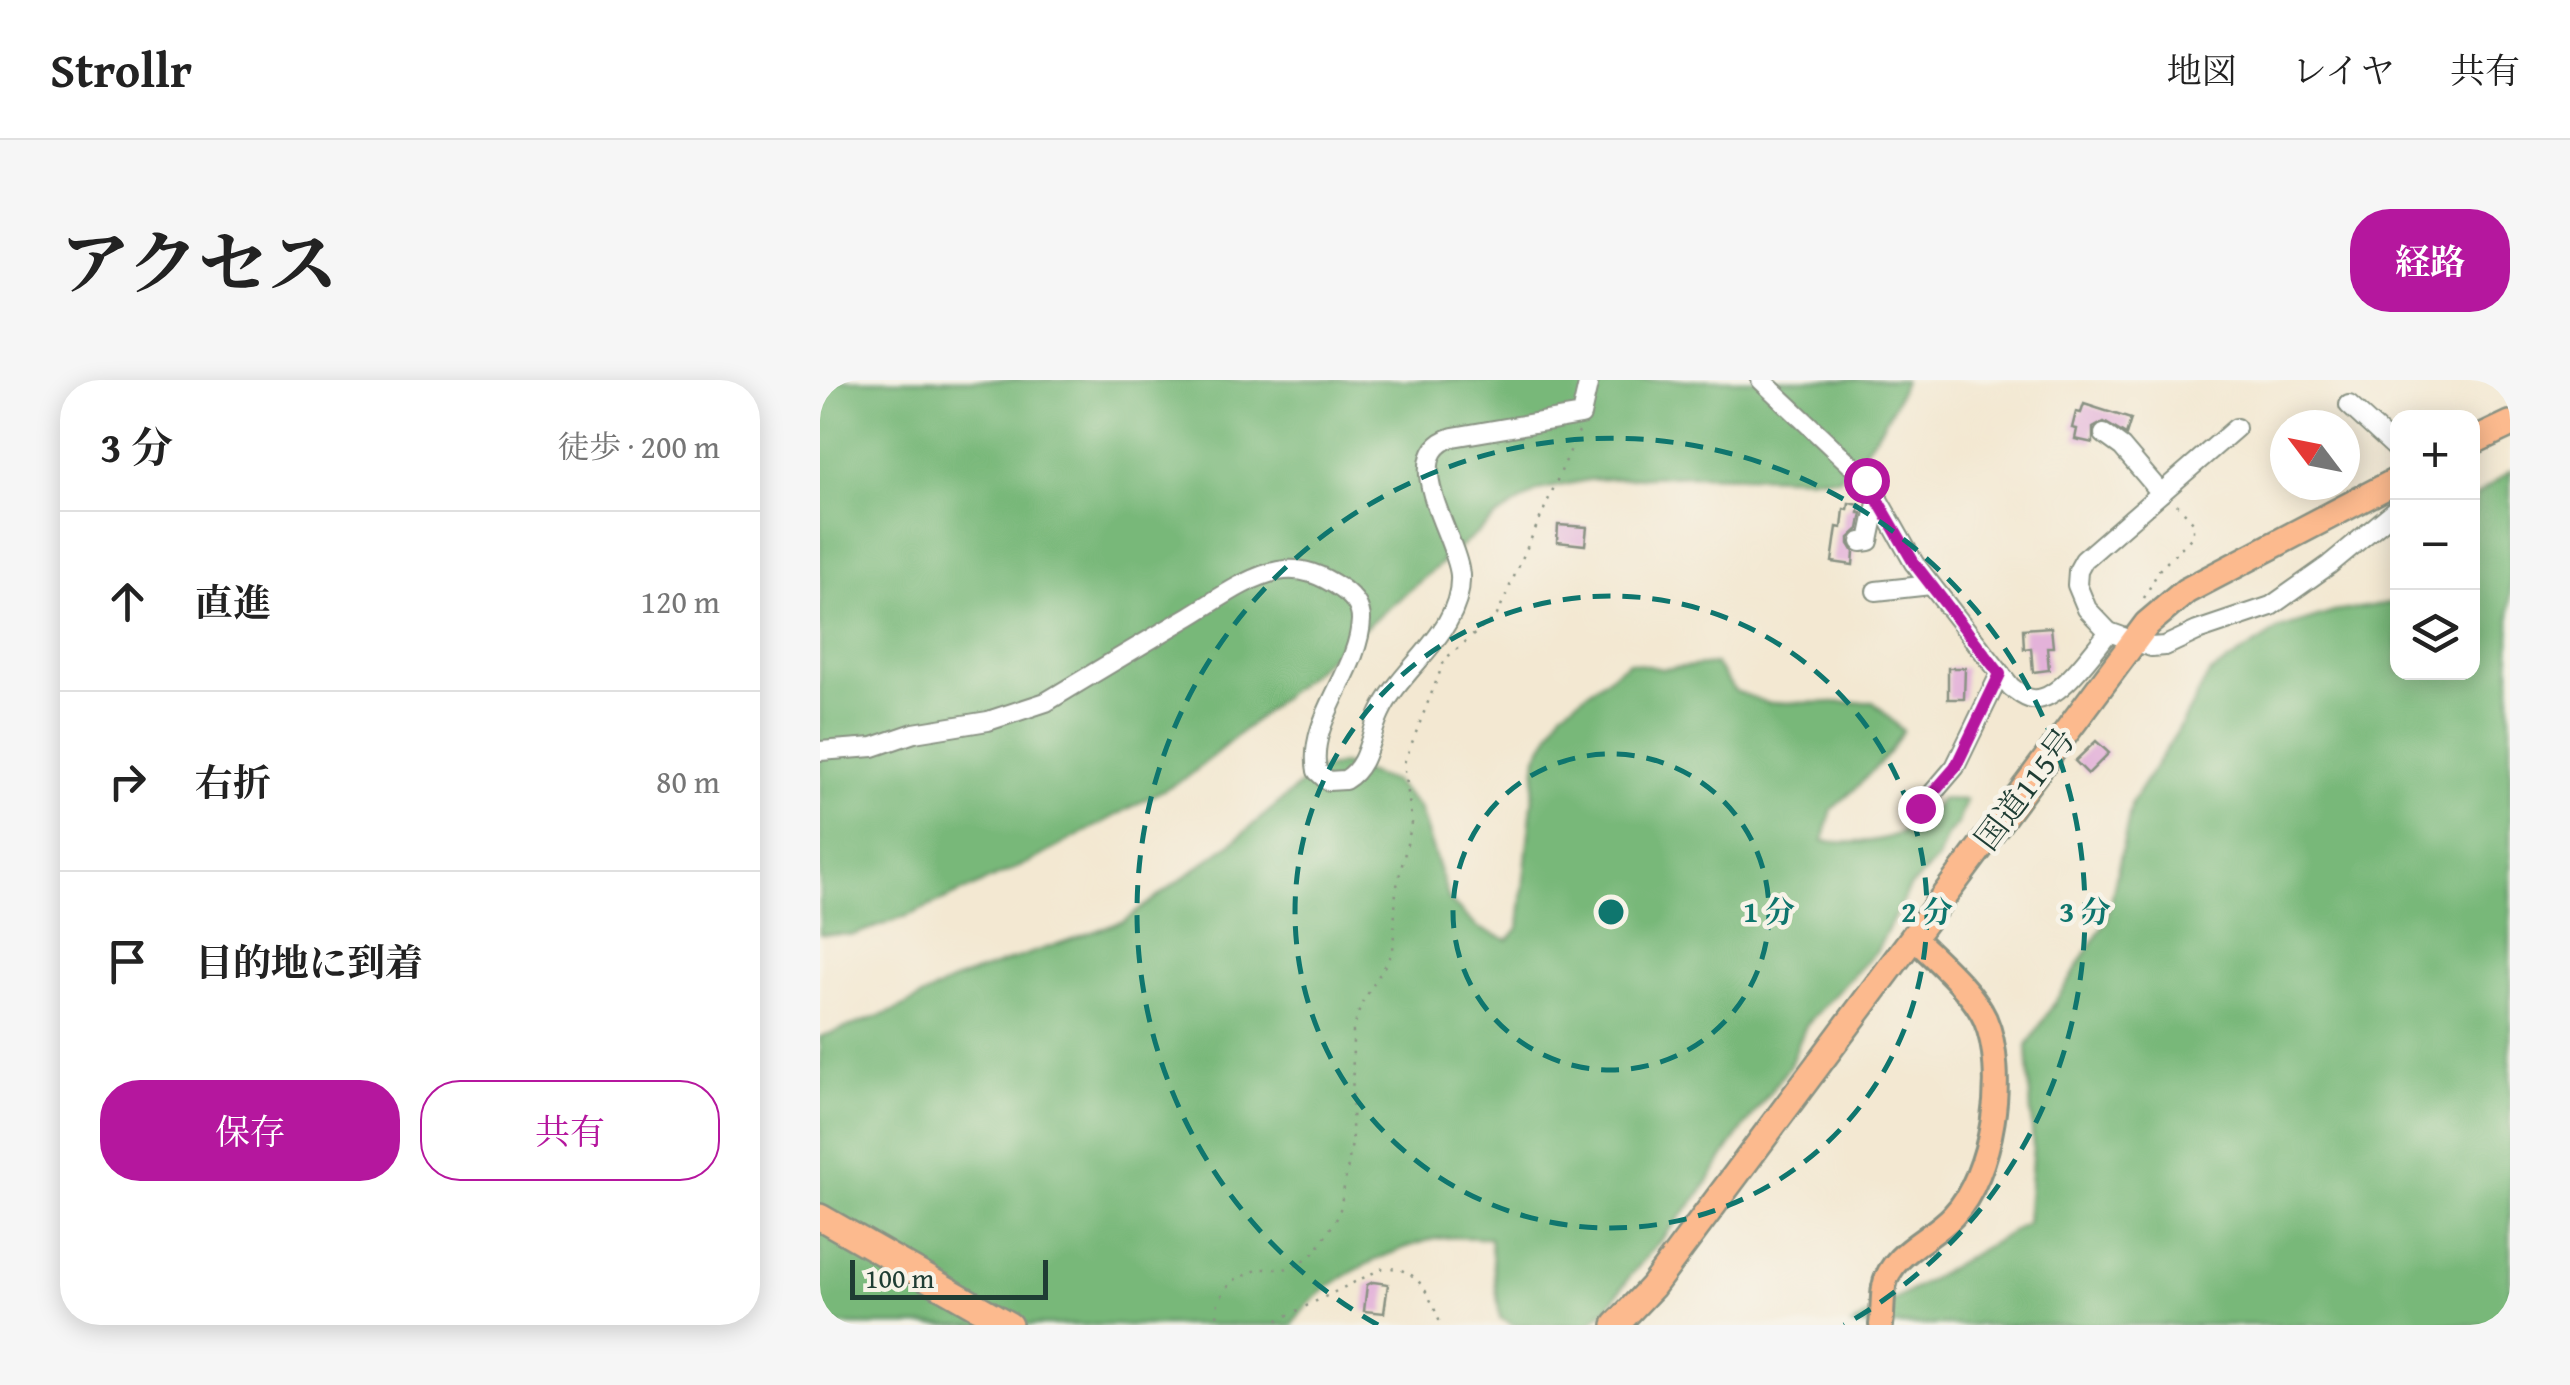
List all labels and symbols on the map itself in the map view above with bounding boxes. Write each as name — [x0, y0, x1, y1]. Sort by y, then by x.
north arrow — [2270, 410, 2360, 500]
route start — [1844, 458, 1890, 504]
street label: 国道115号 — [1963, 718, 2086, 860]
route end — [1898, 786, 1944, 832]
text: 1 分 — [1743, 889, 1795, 933]
text: 2 分 — [1901, 889, 1953, 933]
text: 3 分 — [2059, 889, 2111, 933]
centre of rings — [1593, 894, 1629, 930]
scale bar — [850, 1255, 1048, 1300]

